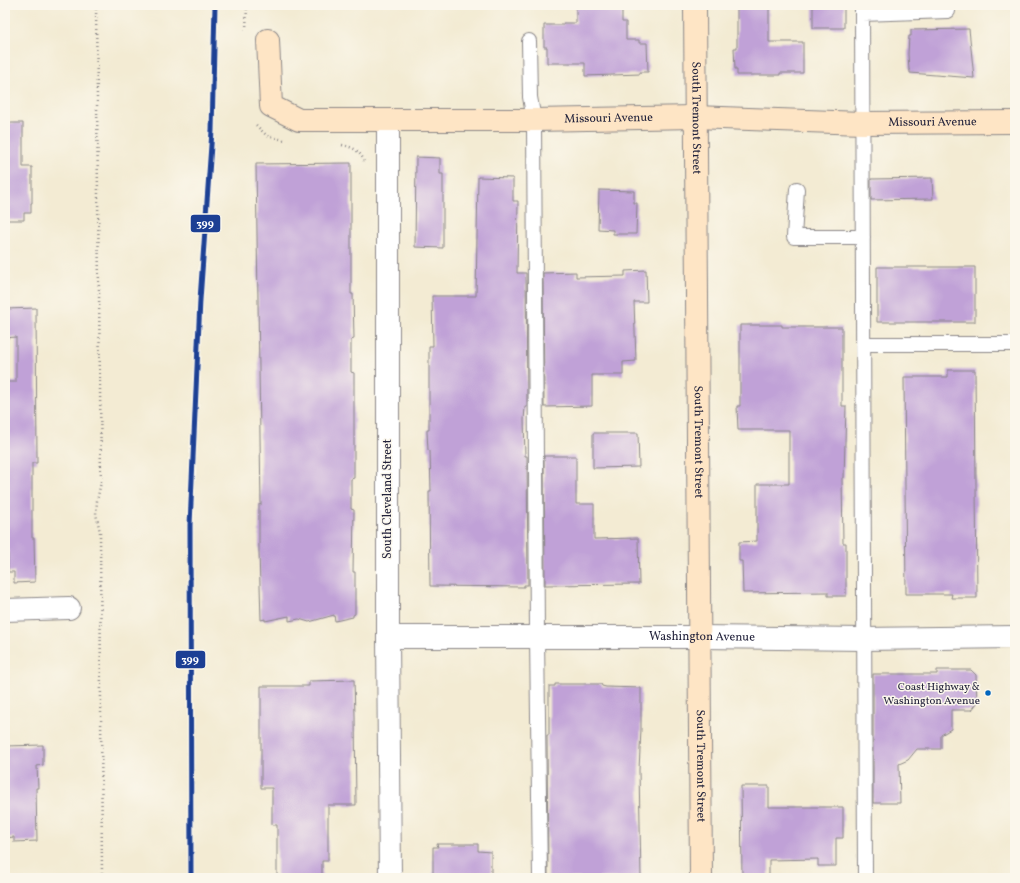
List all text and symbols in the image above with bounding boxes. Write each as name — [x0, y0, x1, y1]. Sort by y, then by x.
street label: South Tremont Street — [687, 62, 704, 174]
street label: Missouri Avenue — [564, 110, 653, 127]
street label: Missouri Avenue — [888, 114, 977, 131]
line badge: 399 — [190, 214, 221, 233]
text: 399 — [196, 217, 214, 232]
street label: South Tremont Street — [690, 386, 706, 498]
street label: South Cleveland Street — [380, 439, 396, 559]
street label: Washington Avenue — [649, 629, 755, 646]
line badge: 399 — [175, 650, 206, 669]
text: 399 — [181, 653, 199, 668]
place label: Coast Highway & Washington Avenue — [883, 680, 980, 709]
marker: Coast Highway & Washington Avenue — [983, 688, 993, 698]
street label: South Tremont Street — [692, 710, 709, 822]

